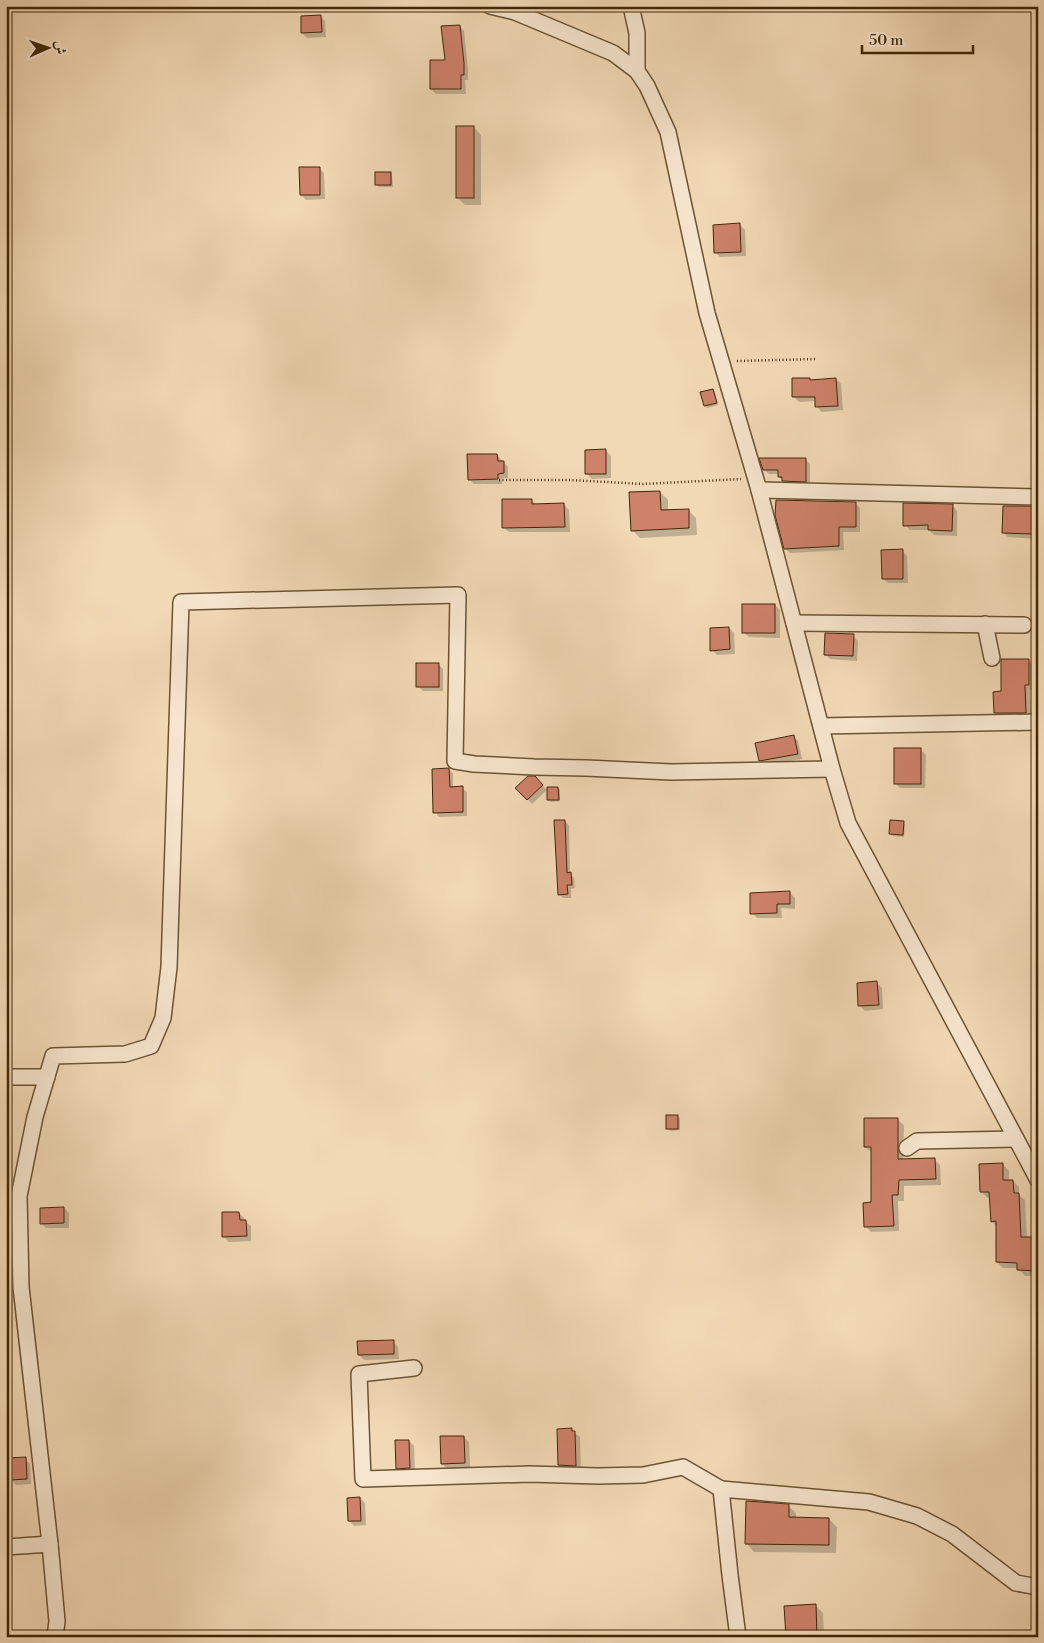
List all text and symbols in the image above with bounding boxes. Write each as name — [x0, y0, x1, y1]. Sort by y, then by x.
north arrow — [22, 22, 72, 72]
scale bar — [862, 22, 973, 54]
text: 50 m — [869, 31, 903, 50]
text: ش — [51, 40, 69, 55]

